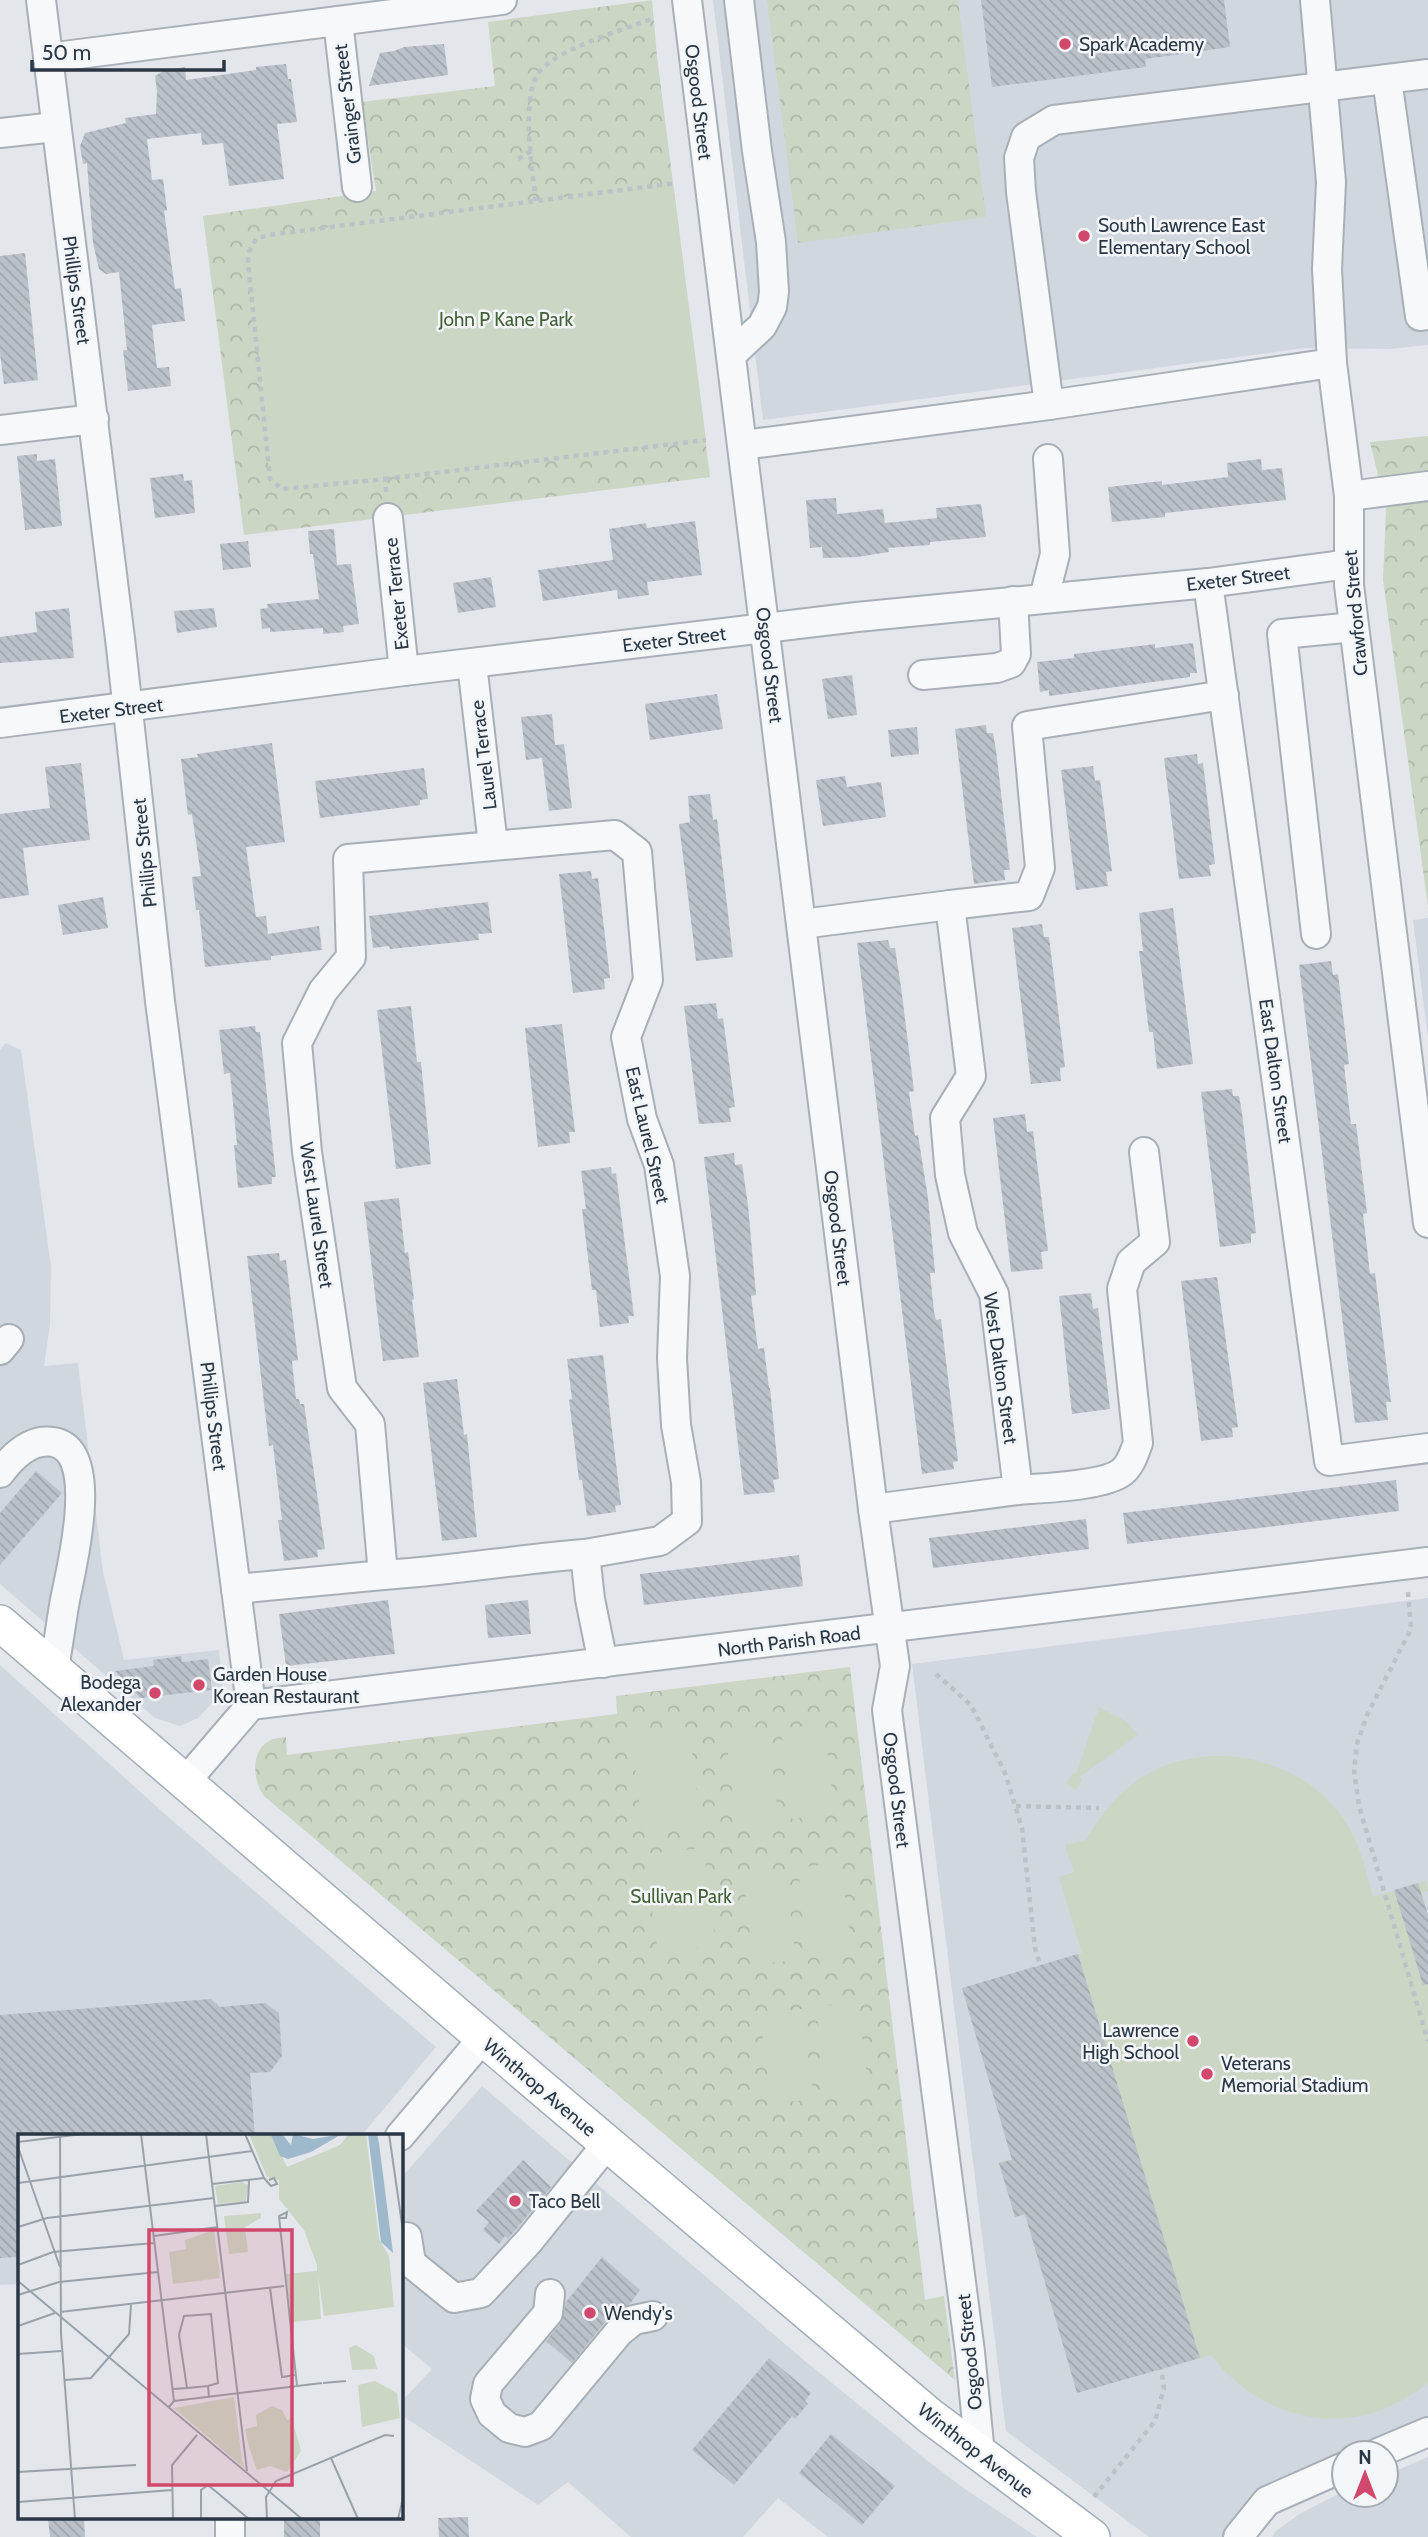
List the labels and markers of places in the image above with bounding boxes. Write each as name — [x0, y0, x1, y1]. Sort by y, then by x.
place label: Spark Academy — [1079, 33, 1204, 56]
marker: Spark Academy — [1057, 36, 1073, 52]
place label: South Lawrence East Elementary School — [1098, 214, 1266, 259]
marker: South Lawrence East Elementary School — [1076, 228, 1092, 244]
place label: Garden House Korean Restaurant — [213, 1663, 360, 1708]
place label: Bodega Alexander — [60, 1671, 141, 1716]
marker: Garden House Korean Restaurant — [191, 1677, 207, 1693]
marker: Bodega Alexander — [147, 1685, 163, 1701]
place label: Lawrence High School — [1082, 2019, 1180, 2064]
marker: Lawrence High School — [1185, 2033, 1201, 2049]
place label: Veterans Memorial Stadium — [1221, 2052, 1368, 2097]
marker: Veterans Memorial Stadium — [1199, 2066, 1215, 2082]
place label: Taco Bell — [529, 2190, 601, 2213]
marker: Taco Bell — [507, 2193, 523, 2209]
place label: Wendy's — [604, 2302, 673, 2325]
marker: Wendy's — [582, 2305, 598, 2321]

